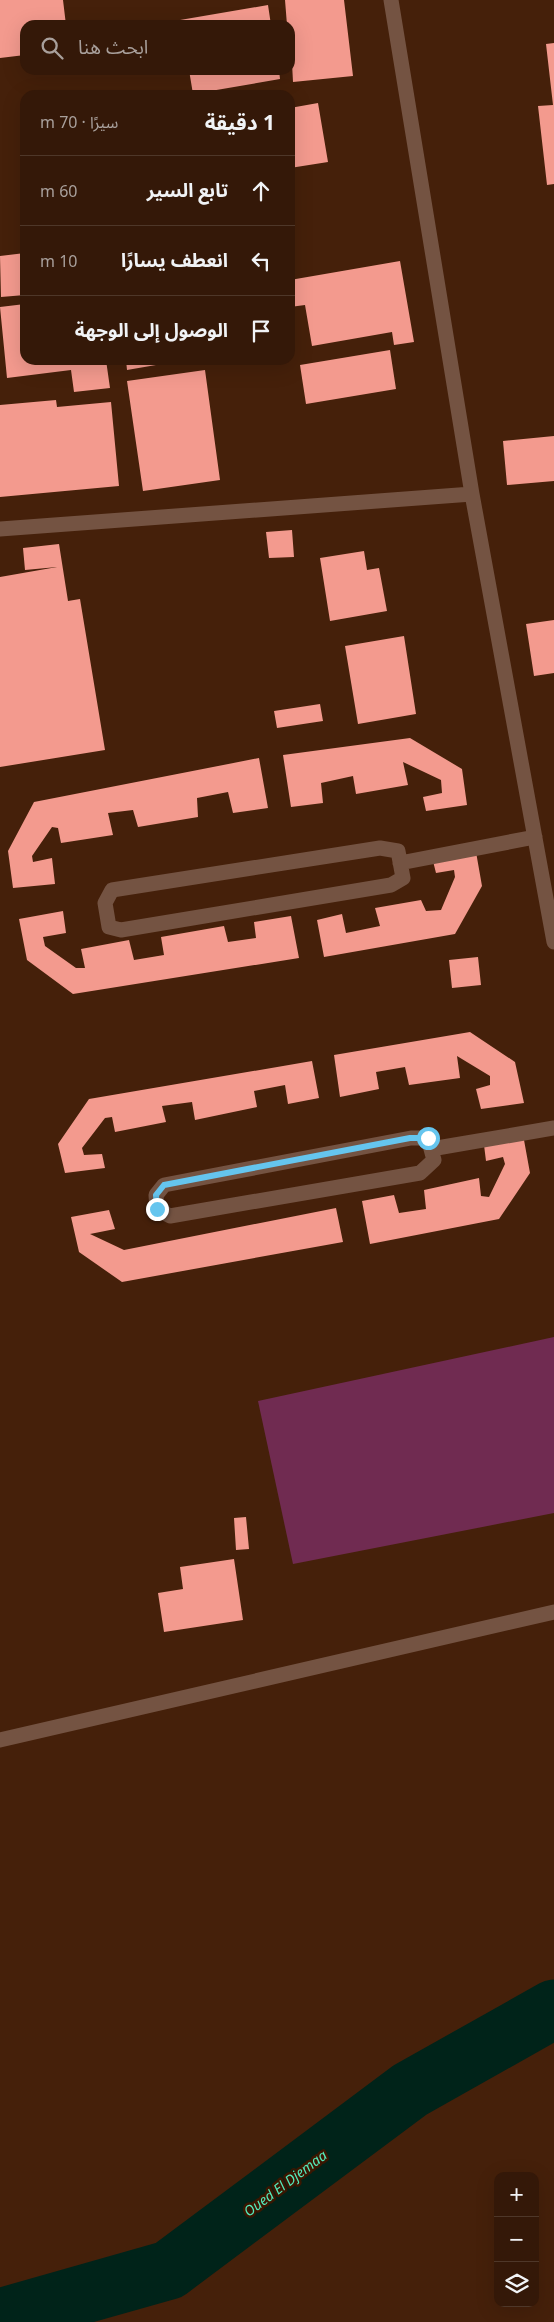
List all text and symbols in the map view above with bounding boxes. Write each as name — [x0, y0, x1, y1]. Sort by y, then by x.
search box — [20, 20, 295, 75]
icon: search — [38, 34, 66, 62]
text: ابحث هنا — [78, 34, 148, 60]
text: 1 دقيقة — [205, 108, 275, 136]
text: سيرًا · 70 m — [40, 111, 118, 133]
text: تابع السير — [147, 177, 228, 203]
icon: ahead — [247, 177, 275, 205]
text: 60 m — [40, 180, 77, 202]
text: انعطف يسارًا — [121, 247, 228, 273]
icon: left — [247, 247, 275, 275]
text: 10 m — [40, 250, 77, 272]
text: الوصول إلى الوجهة — [75, 317, 228, 343]
icon: arrive — [247, 317, 275, 345]
route start — [417, 1127, 440, 1150]
route end — [146, 1198, 169, 1221]
water label: Oued El Djemaa — [240, 2145, 330, 2221]
map controls — [494, 2172, 539, 2307]
button: + — [494, 2172, 539, 2217]
button: − — [494, 2217, 539, 2262]
button: layers — [494, 2262, 539, 2307]

